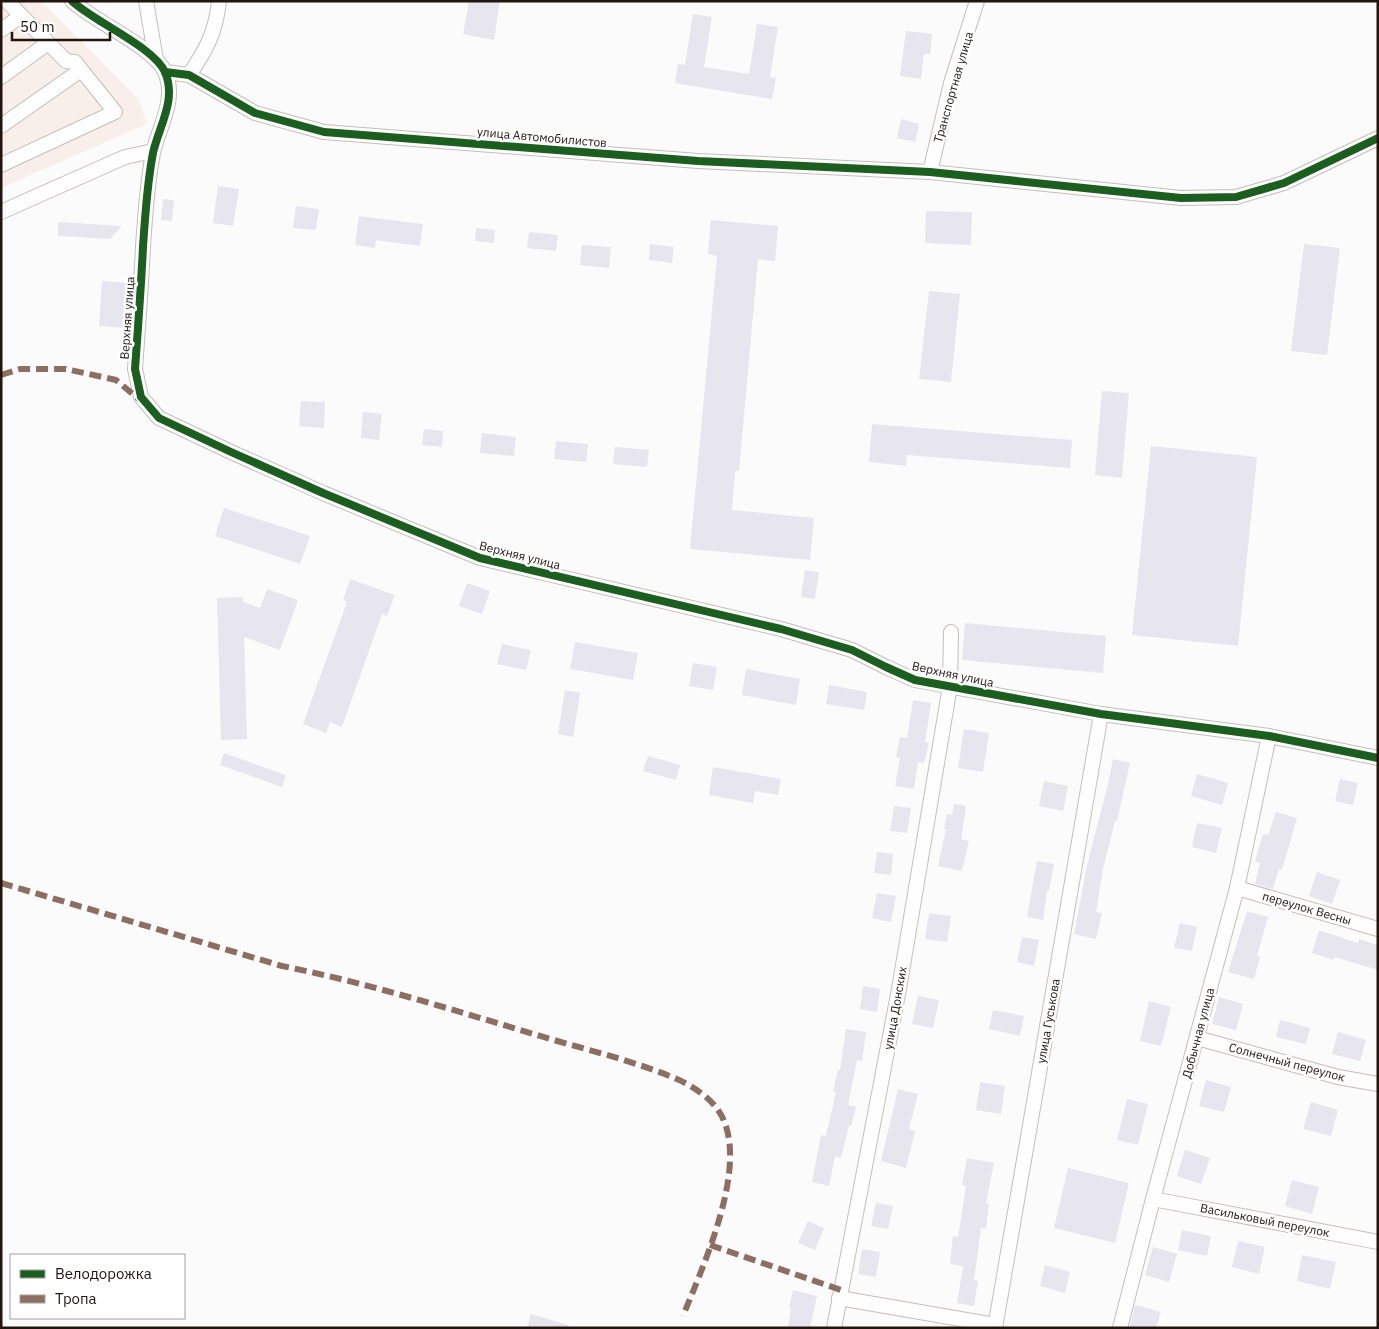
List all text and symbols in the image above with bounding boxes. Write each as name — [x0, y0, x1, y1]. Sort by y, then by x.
scale bar — [12, 10, 110, 42]
text: 50 m — [20, 17, 55, 36]
street label: Транспортная улица — [930, 29, 976, 144]
street label: улица Автомобилистов — [476, 124, 608, 150]
street label: Верхняя улица — [117, 275, 137, 360]
street label: Верхняя улица — [478, 538, 563, 572]
street label: Верхняя улица — [911, 658, 996, 690]
street label: переулок Весны — [1261, 888, 1353, 928]
street label: улица Донских — [880, 965, 910, 1051]
street label: улица Гуськова — [1033, 977, 1063, 1065]
street label: Добычная улица — [1179, 985, 1217, 1080]
street label: Солнечный переулок — [1227, 1039, 1347, 1085]
street label: Васильковый переулок — [1199, 1200, 1331, 1240]
legend — [10, 1254, 185, 1319]
text: Велодорожка — [55, 1264, 152, 1283]
text: Тропа — [55, 1289, 97, 1308]

